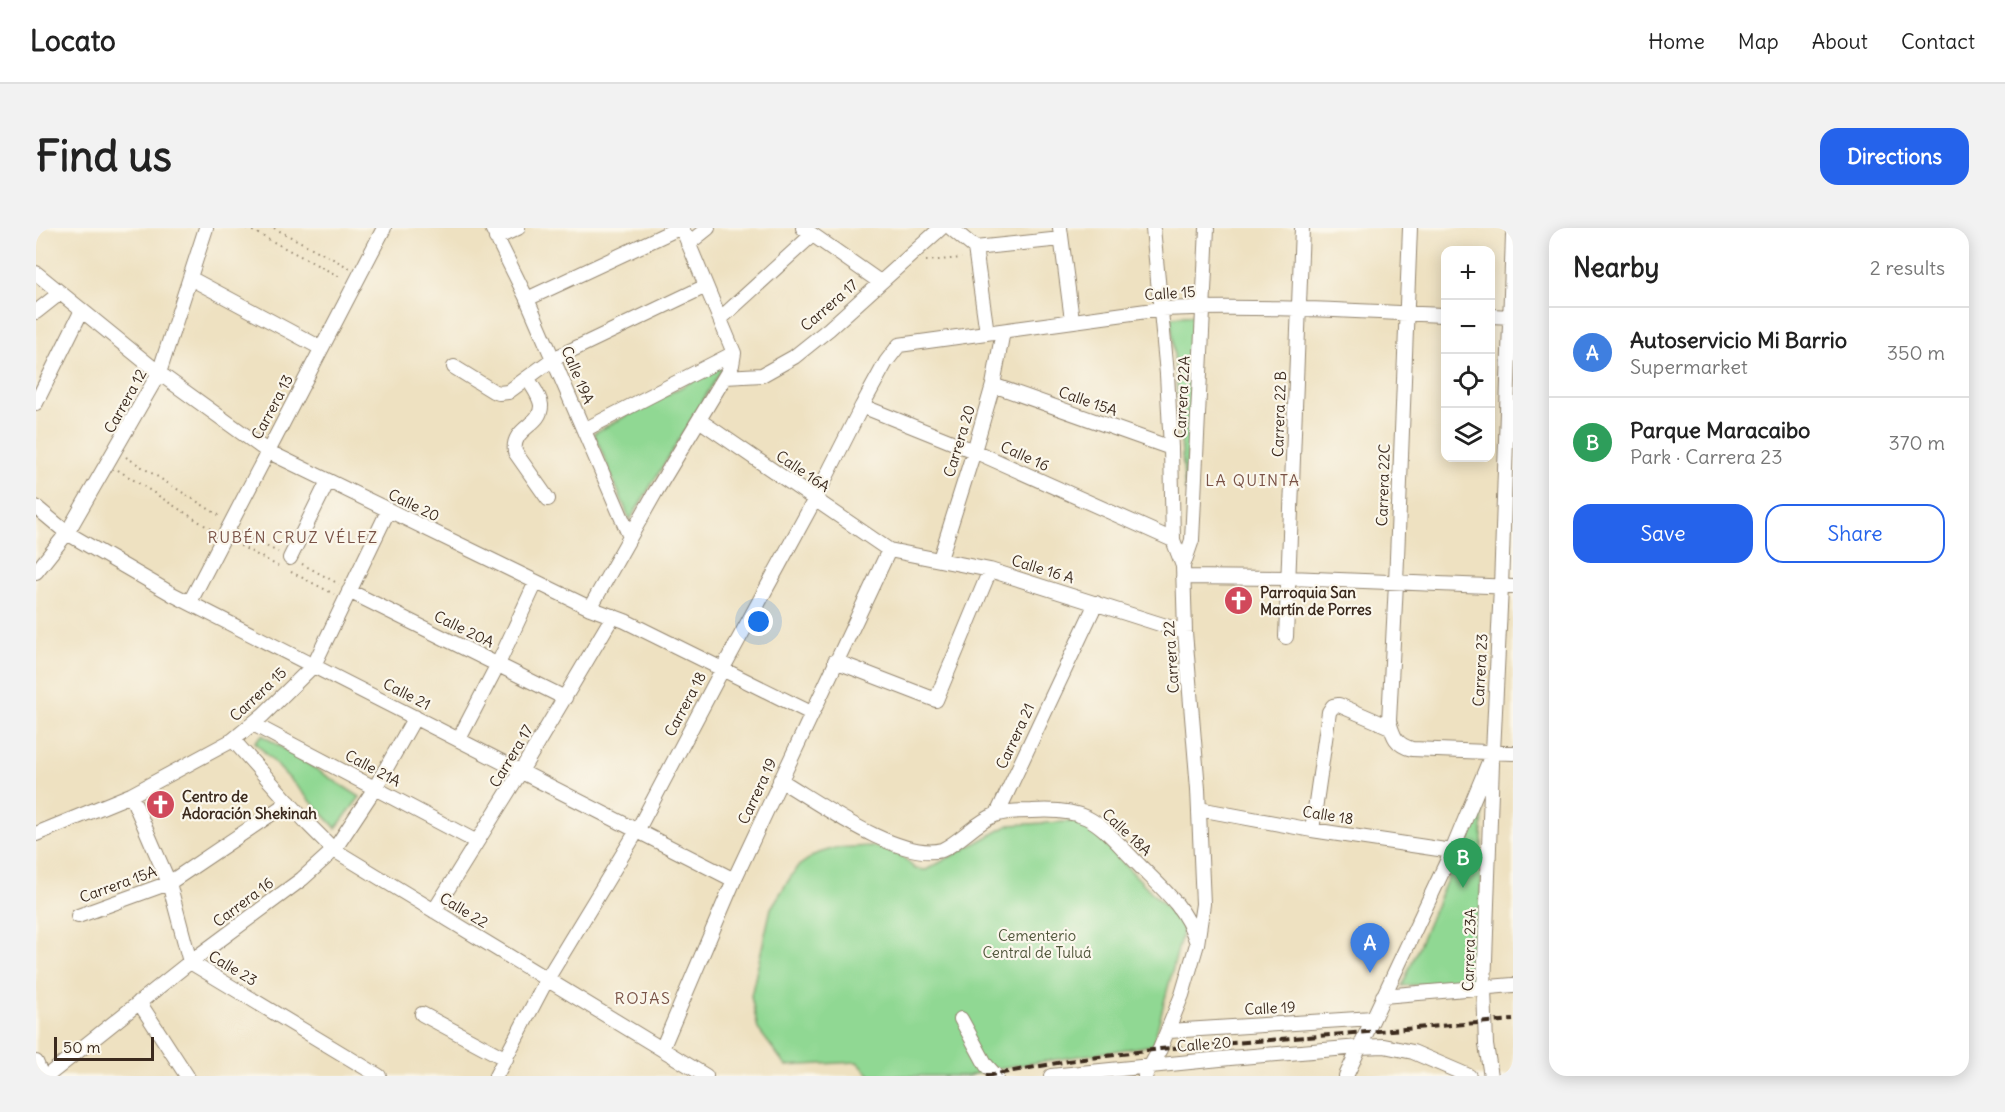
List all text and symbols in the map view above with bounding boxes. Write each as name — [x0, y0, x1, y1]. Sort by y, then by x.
text: Locato — [30, 23, 116, 59]
text: Home — [1648, 28, 1705, 55]
text: Map — [1738, 28, 1779, 55]
text: About — [1812, 28, 1868, 55]
text: Contact — [1901, 28, 1975, 55]
button: Directions — [1820, 128, 1969, 185]
text: Find us — [36, 130, 172, 182]
map controls — [1441, 246, 1495, 462]
button: + — [1441, 246, 1495, 300]
text: Nearby — [1573, 251, 1659, 284]
text: 2 results — [1870, 255, 1945, 280]
street label: Carrera 17 — [797, 275, 861, 335]
street label: Calle 15 — [1144, 282, 1196, 304]
button: − — [1441, 300, 1495, 354]
text: Autoservicio Mi Barrio — [1630, 326, 1847, 354]
text: A — [1586, 340, 1599, 365]
text: 350 m — [1887, 340, 1945, 365]
street label: Calle 19A — [557, 343, 599, 407]
button: locate — [1441, 354, 1495, 408]
text: Supermarket — [1630, 354, 1748, 379]
street label: Carrera 22A — [1170, 355, 1194, 439]
street label: Carrera 12 — [100, 366, 150, 436]
street label: Carrera 22 B — [1268, 370, 1290, 457]
street label: Carrera 13 — [247, 371, 297, 443]
street label: Calle 15A — [1056, 382, 1120, 420]
street label: Carrera 20 — [939, 403, 979, 479]
button: layers — [1441, 408, 1495, 462]
text: Parque Maracaibo — [1630, 416, 1810, 444]
text: B — [1586, 430, 1599, 455]
text: 370 m — [1888, 430, 1945, 455]
street label: Calle 16 — [998, 437, 1052, 475]
street label: Carrera 22C — [1372, 443, 1394, 527]
text: Park · Carrera 23 — [1630, 444, 1783, 469]
street label: Calle 16A — [772, 446, 834, 496]
district label: LA QUINTA — [1205, 470, 1301, 490]
street label: Calle 20 — [385, 484, 443, 526]
button: Save — [1573, 504, 1753, 563]
button: Share — [1765, 504, 1945, 563]
district label: RUBÉN CRUZ VÉLEZ — [208, 527, 379, 547]
street label: Calle 16 A — [1009, 550, 1077, 588]
place label: Parroquia San Martín de Porres — [1260, 583, 1372, 619]
church icon: Parroquia San Martín de Porres — [1223, 585, 1255, 617]
street label: Calle 20A — [431, 606, 497, 652]
your location — [744, 607, 773, 636]
street label: Carrera 22 — [1159, 620, 1183, 694]
street label: Carrera 23 — [1469, 633, 1491, 707]
street label: Carrera 15 — [226, 663, 290, 725]
street label: Carrera 18 — [660, 668, 710, 740]
street label: Calle 21 — [380, 674, 434, 714]
street label: Carrera 21 — [991, 700, 1039, 772]
street label: Carrera 17 — [485, 721, 537, 791]
street label: Calle 21A — [342, 745, 404, 791]
street label: Carrera 19 — [733, 755, 781, 827]
place label: Centro de Adoración Shekinah — [182, 787, 317, 823]
church icon: Centro de Adoración Shekinah — [145, 789, 177, 821]
street label: Calle 18 — [1301, 802, 1355, 828]
street label: Calle 18A — [1098, 804, 1156, 860]
pin: B — [1444, 838, 1482, 888]
street label: Carrera 15A — [77, 861, 159, 907]
street label: Carrera 16 — [209, 873, 277, 931]
street label: Calle 22 — [436, 888, 492, 932]
street label: Carrera 23A — [1458, 908, 1480, 992]
pin: A — [1350, 924, 1390, 973]
park label: Cementerio Central de Tuluá — [982, 926, 1092, 962]
street label: Calle 23 — [205, 946, 261, 990]
district label: ROJAS — [615, 988, 671, 1008]
street label: Calle 19 — [1244, 997, 1296, 1019]
street label: Calle 20 — [1176, 1032, 1232, 1056]
scale bar — [54, 1034, 154, 1062]
text: 50 m — [63, 1037, 101, 1057]

